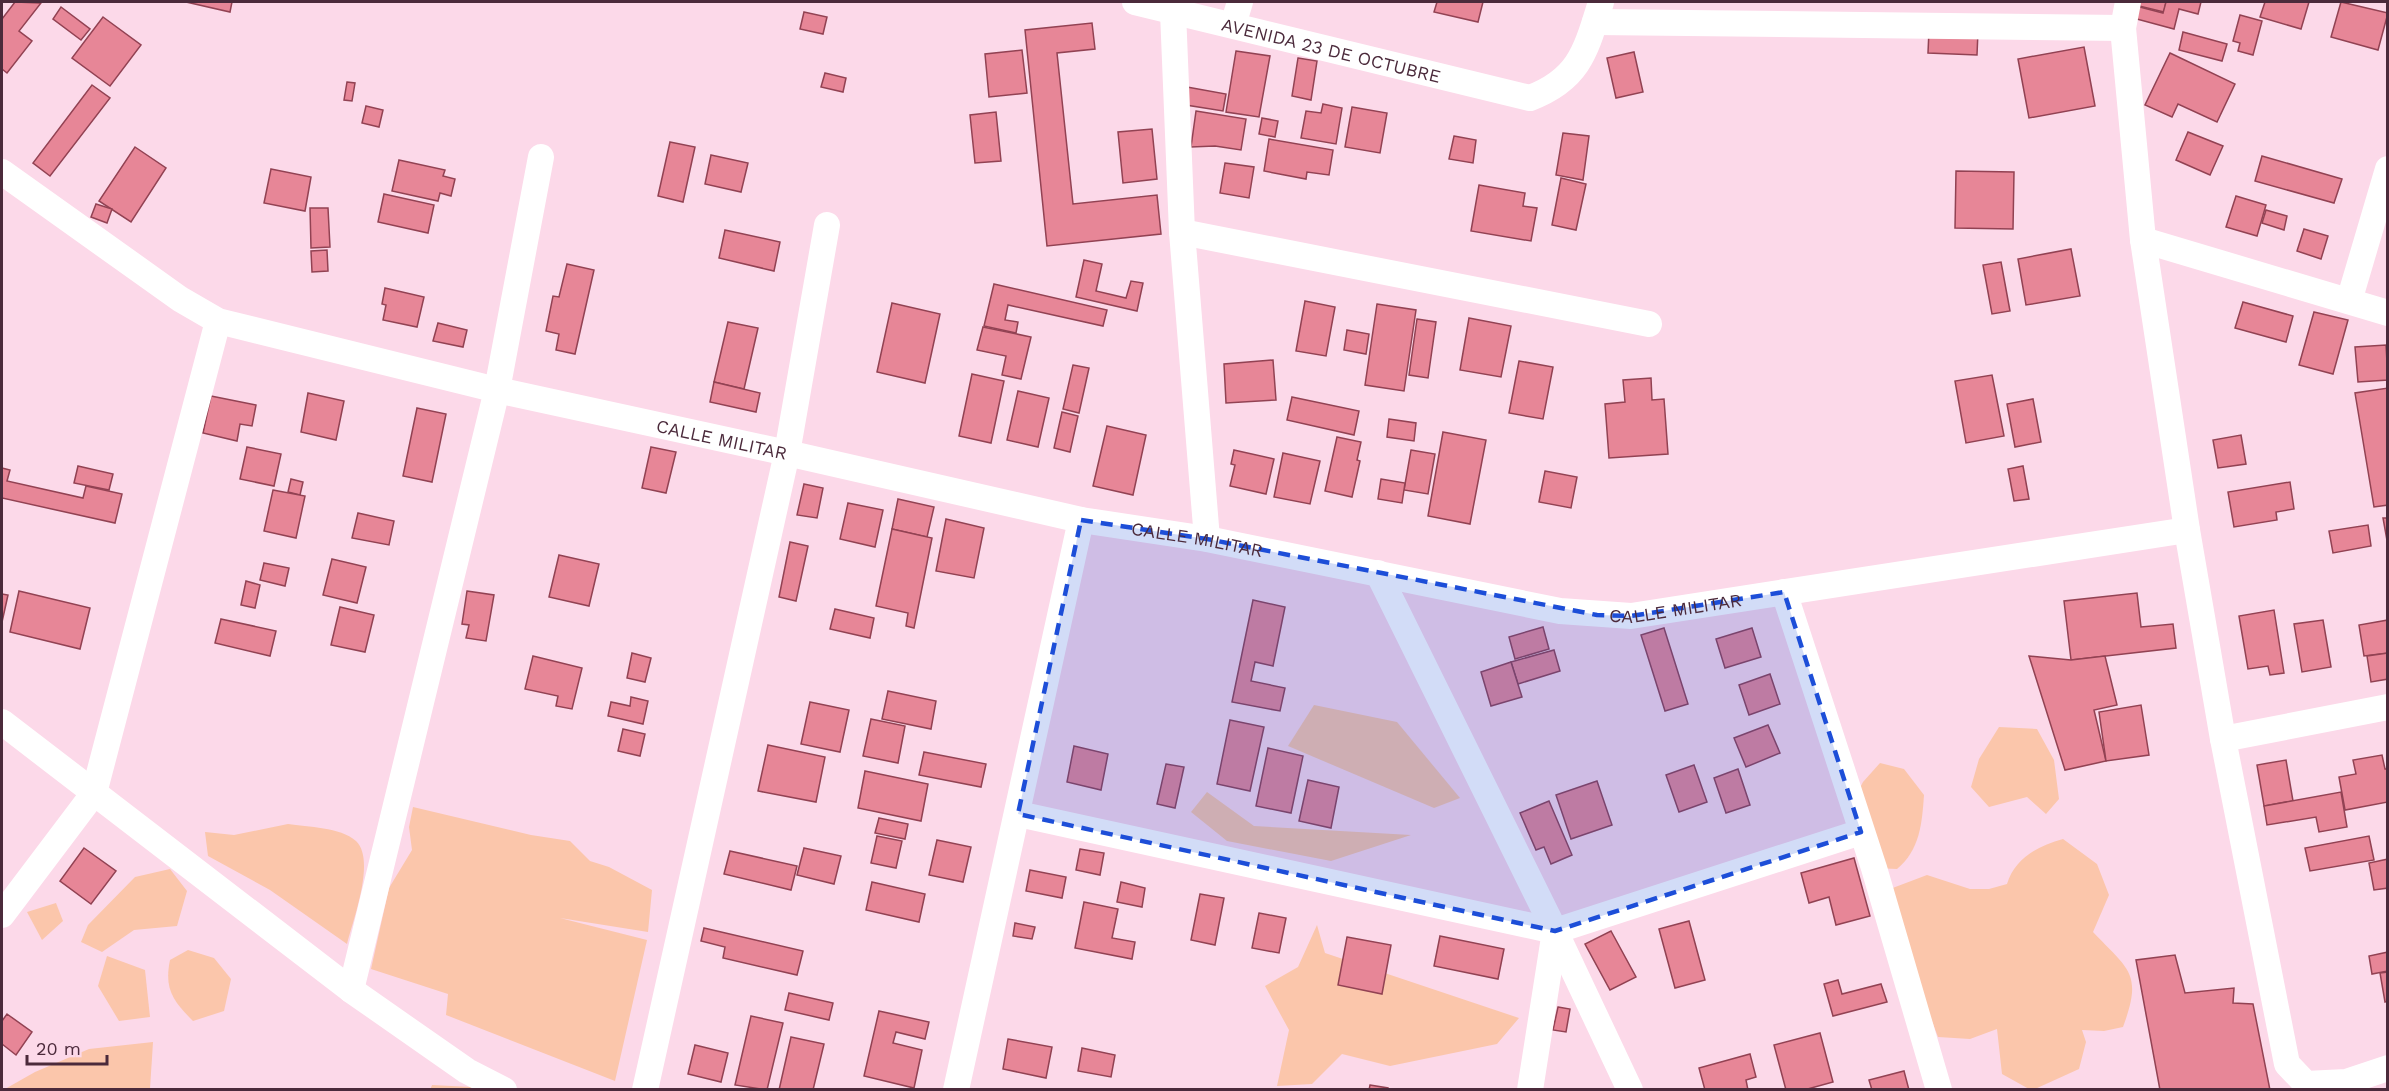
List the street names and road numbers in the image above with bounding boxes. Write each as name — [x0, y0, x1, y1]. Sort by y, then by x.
street label: AVENIDA 23 DE OCTUBRE — [1220, 13, 1443, 86]
street label: CALLE MILITAR — [654, 414, 789, 463]
street label: CALLE MILITAR — [1130, 517, 1265, 561]
street label: CALLE MILITAR — [1608, 589, 1743, 627]

